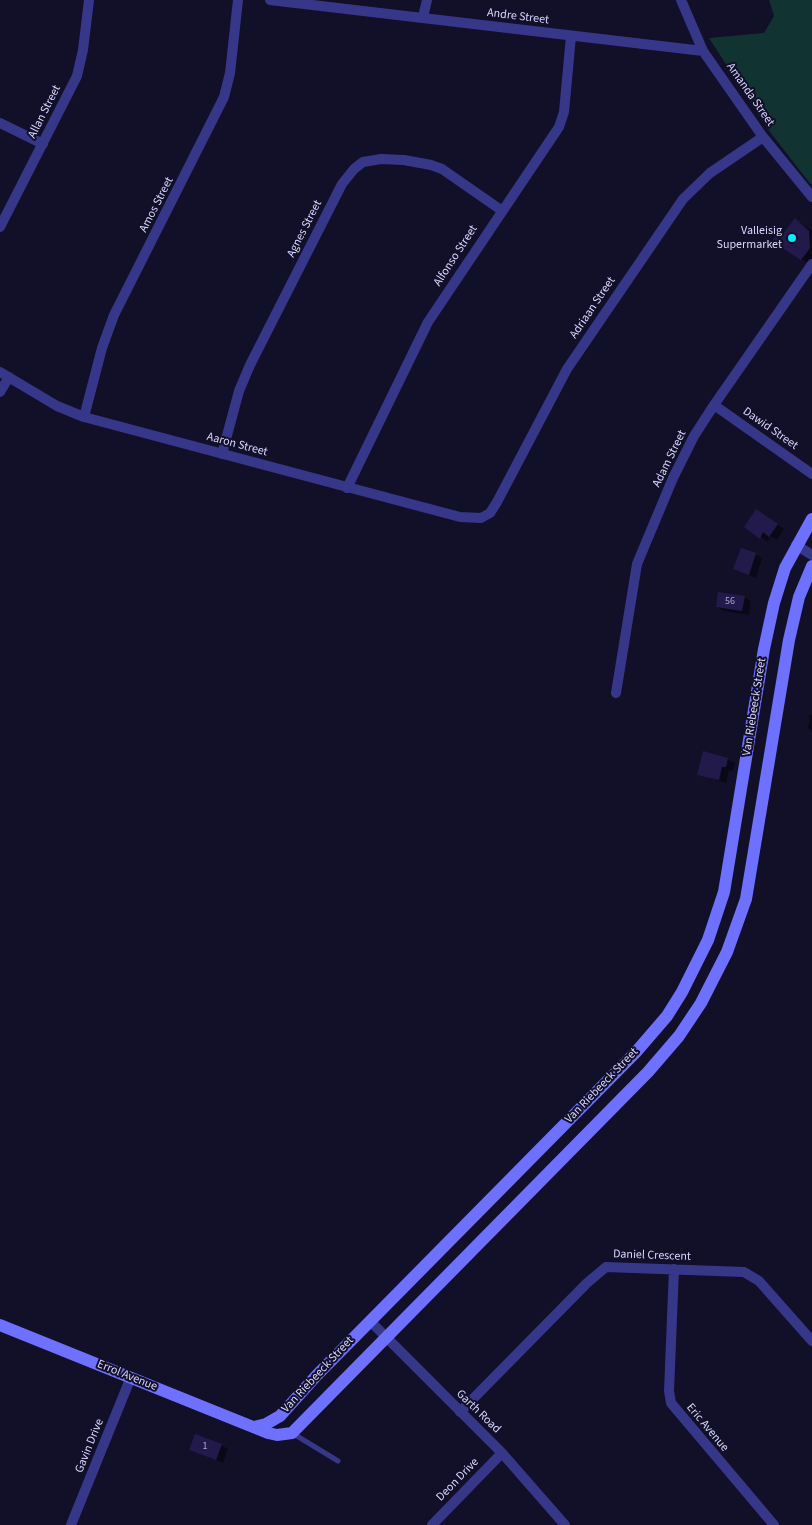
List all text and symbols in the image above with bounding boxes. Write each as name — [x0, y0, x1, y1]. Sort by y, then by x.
street label: Andre Street — [486, 6, 550, 28]
street label: Amanda Street — [723, 60, 777, 130]
street label: Allan Street — [25, 83, 65, 141]
street label: Amos Street — [137, 175, 177, 235]
street label: Agnes Street — [284, 198, 326, 260]
street label: Alfonso Street — [431, 223, 481, 289]
place label: Valleisig Supermarket — [717, 224, 782, 252]
marker: Valleisig Supermarket — [786, 232, 798, 244]
street label: Adriaan Street — [567, 274, 619, 342]
street label: Dawid Street — [740, 405, 800, 453]
street label: Adam Street — [650, 428, 690, 490]
street label: Aaron Street — [205, 430, 269, 460]
house number: 56 — [725, 596, 735, 608]
street label: Van Riebeeck Street — [740, 657, 770, 757]
street label: Van Riebeeck Street — [562, 1045, 642, 1127]
street label: Daniel Crescent — [613, 1247, 691, 1265]
street label: Van Riebeeck Street — [279, 1334, 357, 1416]
street label: Errol Avenue — [95, 1357, 159, 1395]
street label: Garth Road — [453, 1387, 503, 1437]
street label: Eric Avenue — [683, 1401, 731, 1455]
street label: Gavin Drive — [73, 1417, 107, 1475]
house number: 1 — [203, 1441, 207, 1453]
street label: Deon Drive — [434, 1455, 482, 1505]

